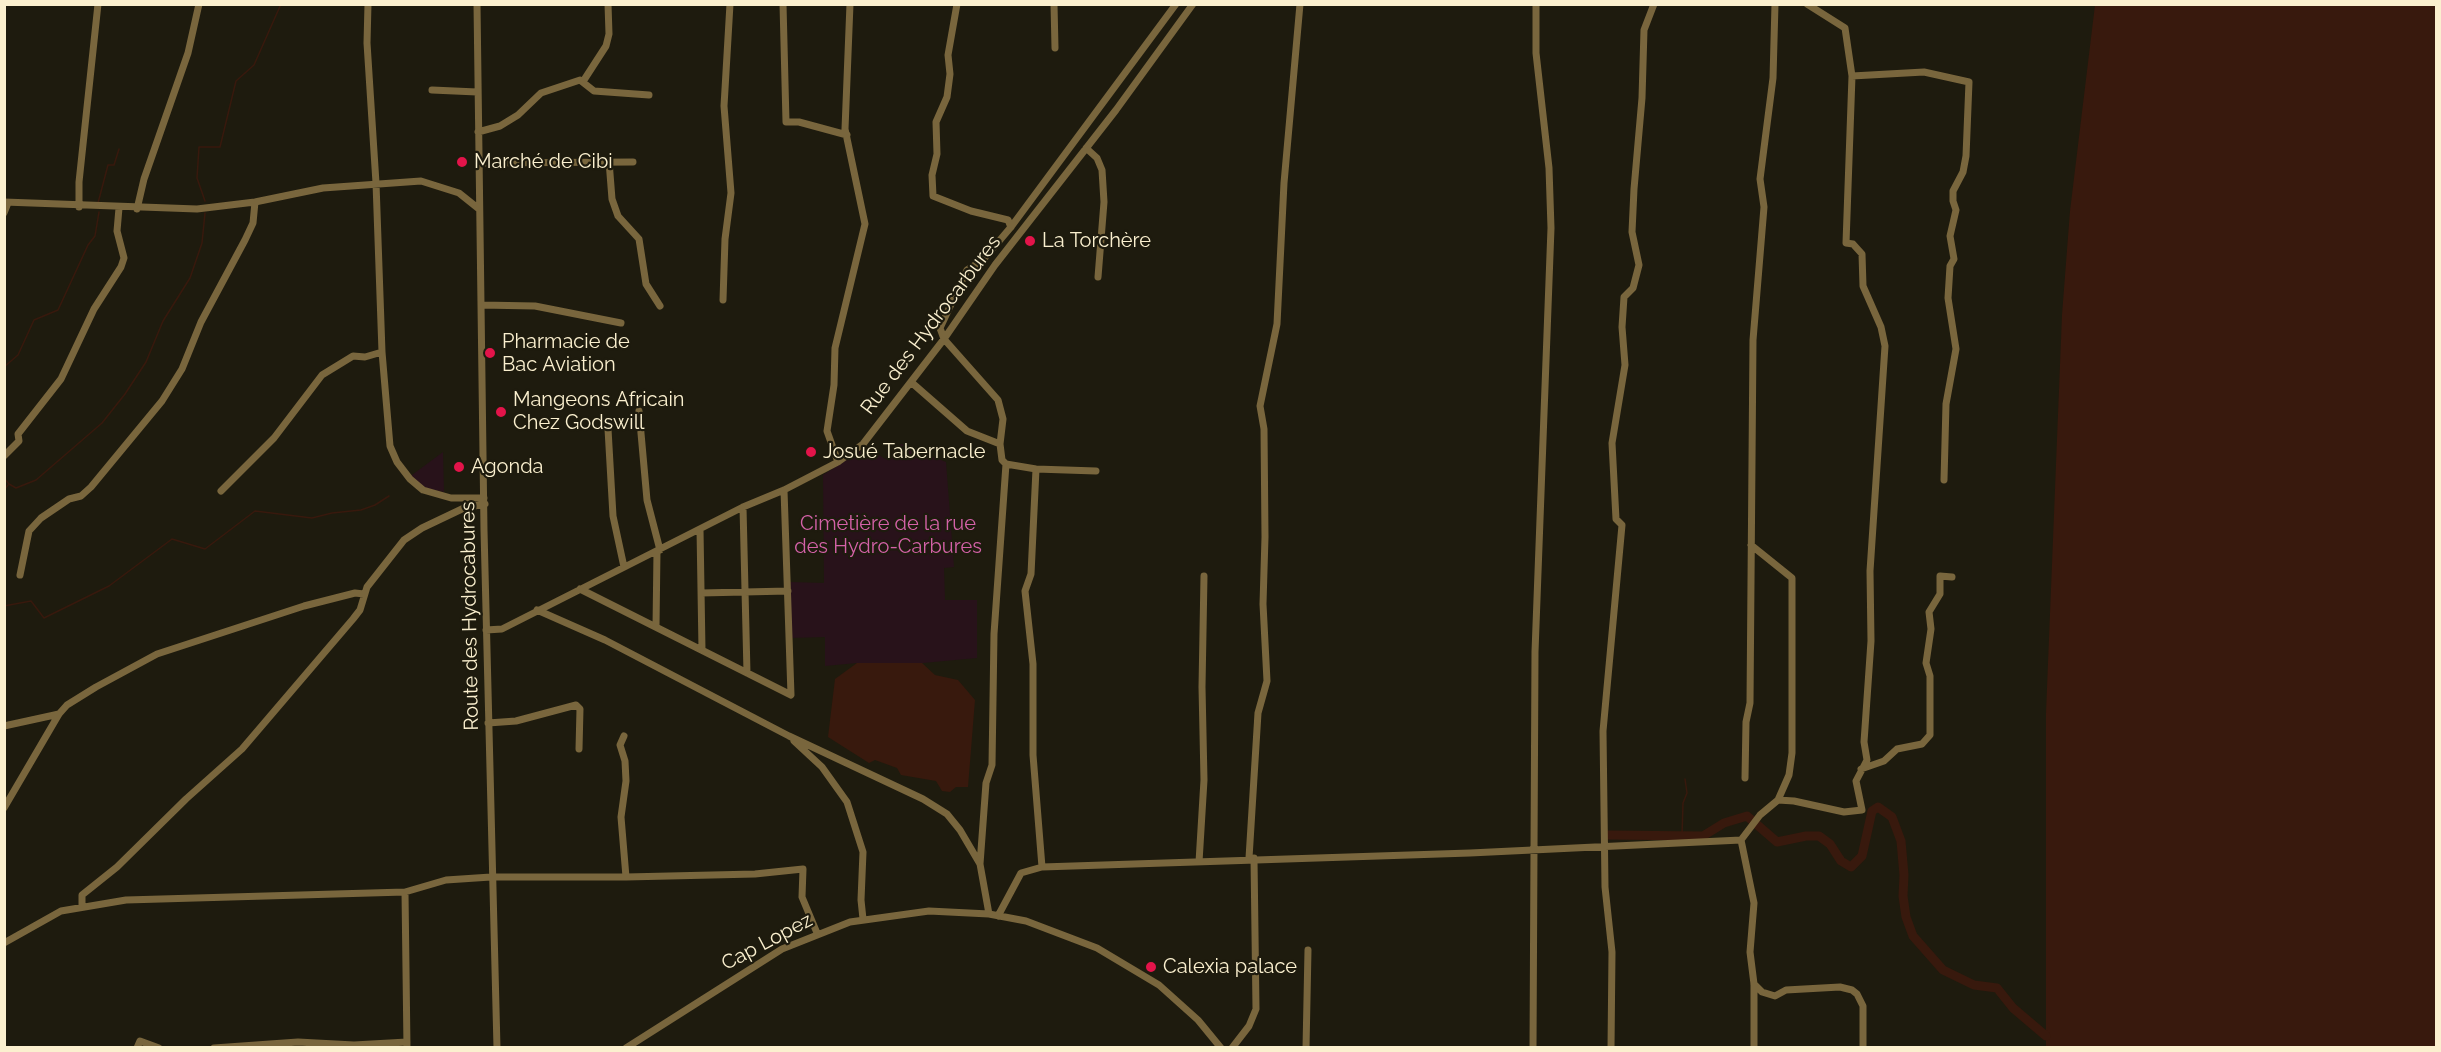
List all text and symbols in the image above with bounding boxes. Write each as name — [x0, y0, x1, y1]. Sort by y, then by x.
place label: Marché de Cibi — [474, 150, 613, 174]
marker: Marché de Cibi — [455, 155, 469, 169]
place label: La Torchère — [1042, 229, 1151, 253]
street label: Rue des Hydrocarbures — [856, 231, 1006, 419]
marker: La Torchère — [1023, 234, 1037, 248]
place label: Pharmacie de Bac Aviation — [502, 330, 630, 377]
marker: Pharmacie de Bac Aviation — [483, 346, 497, 360]
place label: Mangeons Africain Chez Godswill — [513, 388, 685, 435]
marker: Mangeons Africain Chez Godswill — [494, 405, 508, 419]
place label: Josué Tabernacle — [823, 440, 986, 464]
marker: Josué Tabernacle — [804, 445, 818, 459]
place label: Agonda — [471, 455, 543, 479]
marker: Agonda — [452, 460, 466, 474]
street label: Route des Hydrocabures — [456, 501, 484, 731]
park label: Cimetière de la rue des Hydro-Carbures — [794, 512, 982, 559]
street label: Cap Lopez — [718, 908, 816, 976]
place label: Calexia palace — [1163, 955, 1297, 979]
marker: Calexia palace — [1144, 960, 1158, 974]

